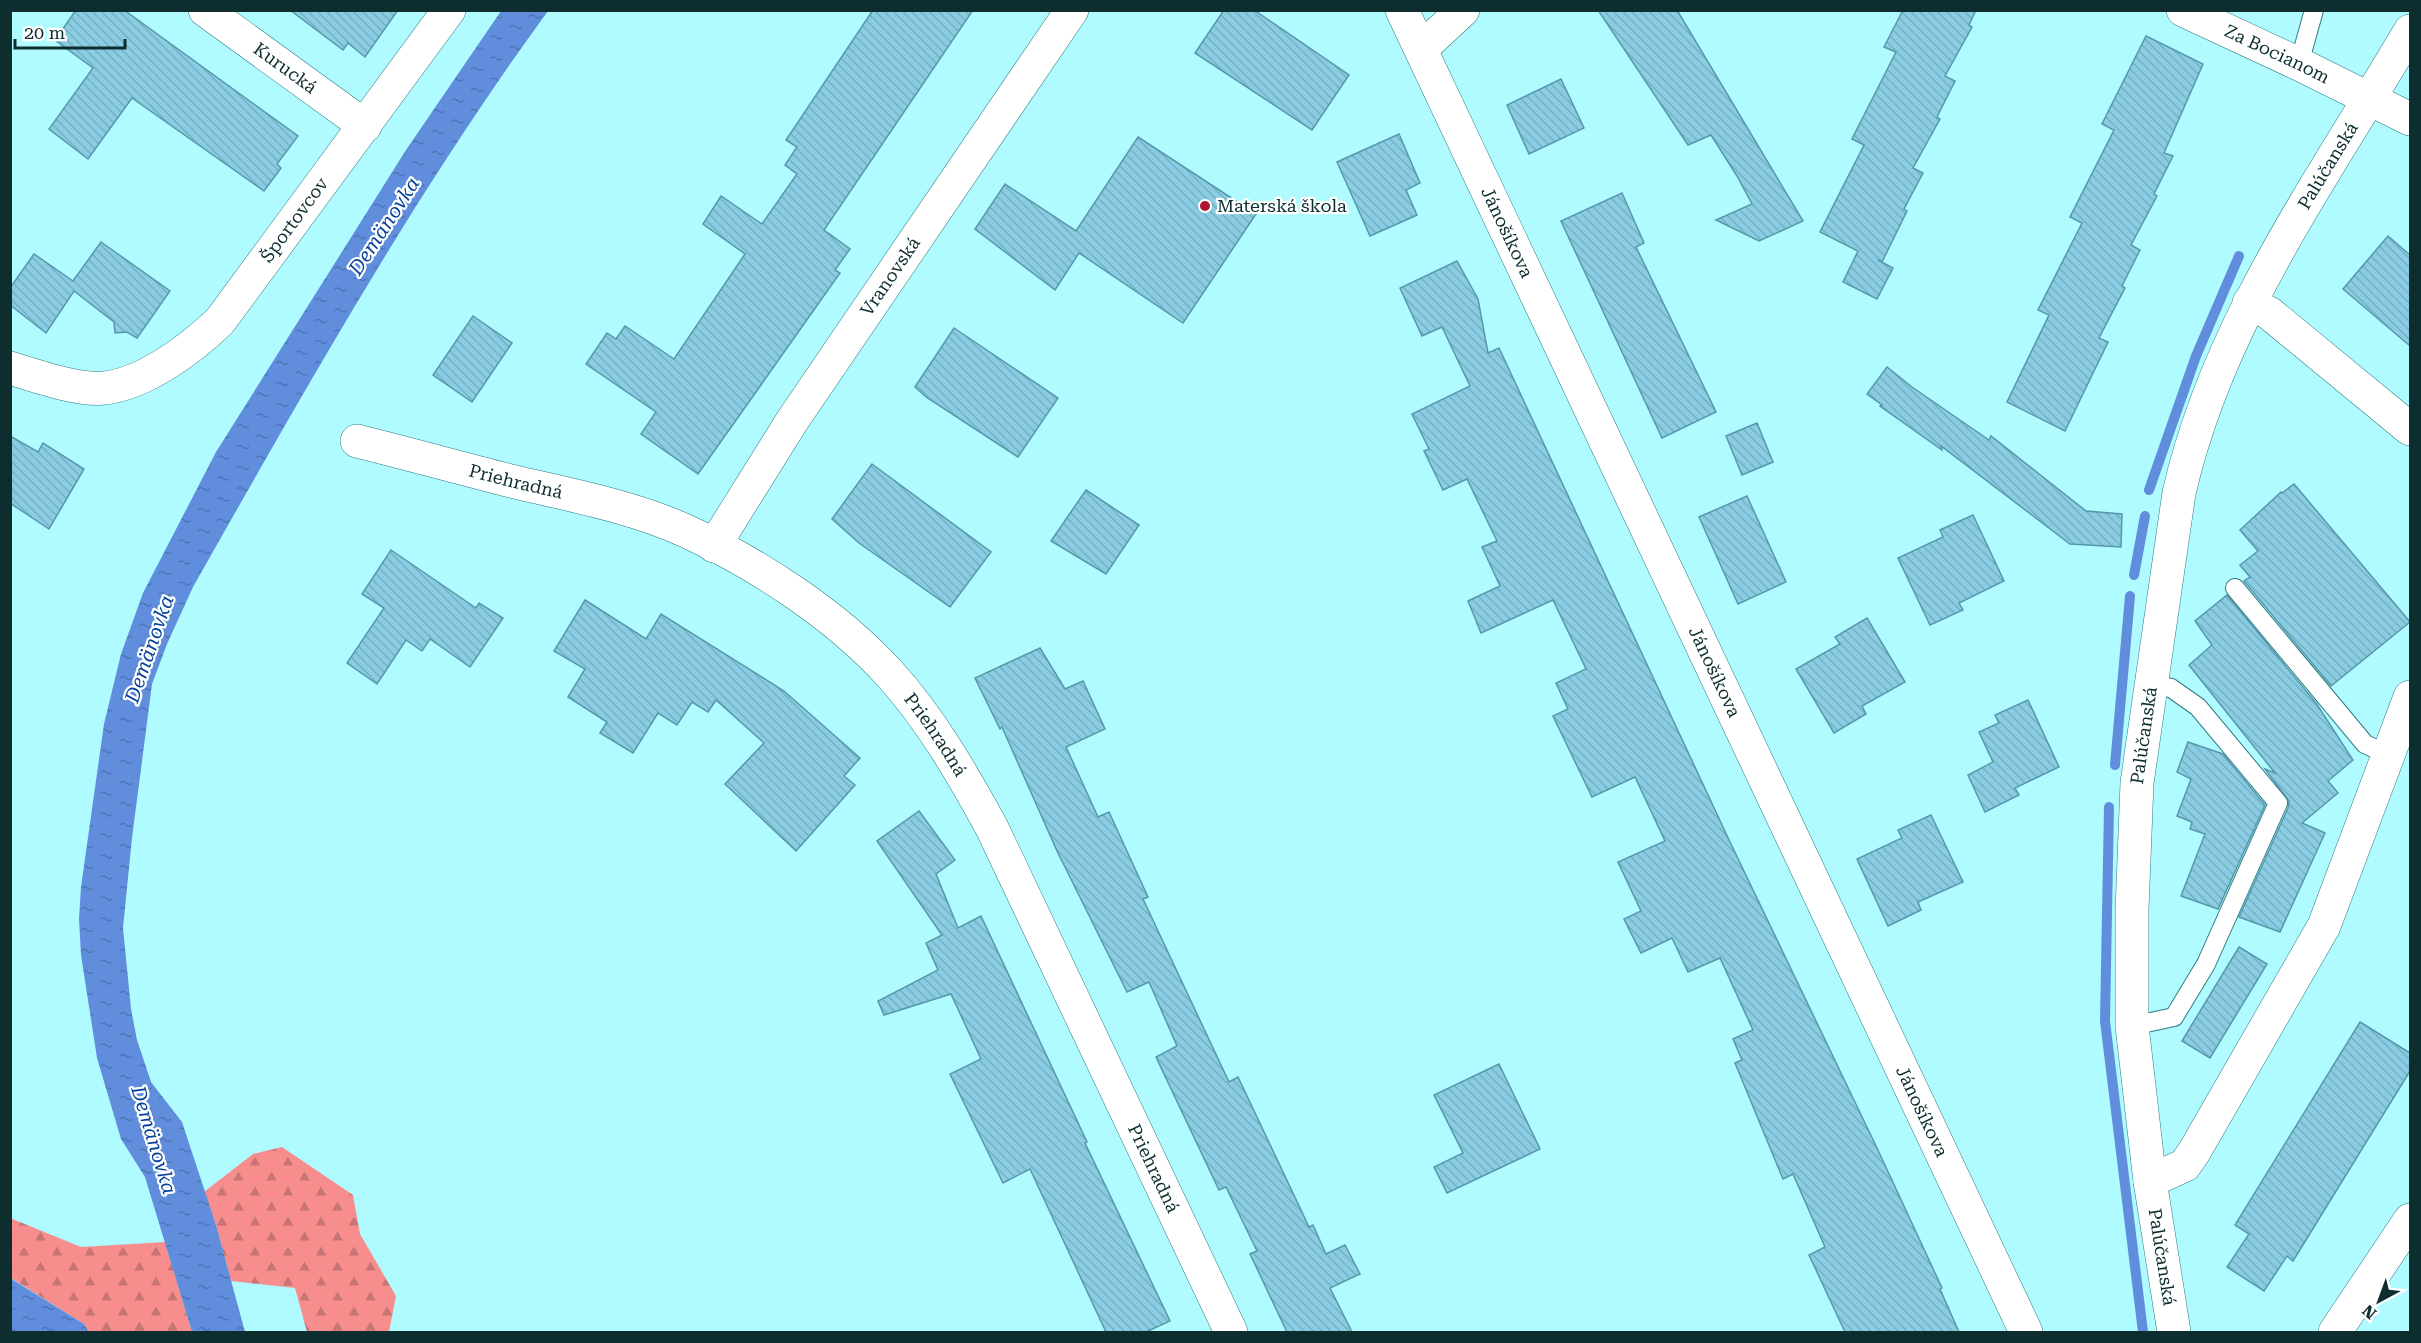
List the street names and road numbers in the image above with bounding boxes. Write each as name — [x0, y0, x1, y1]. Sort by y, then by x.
street label: Za Bocianom — [2222, 20, 2333, 88]
street label: Kurucká — [250, 38, 321, 98]
street label: Palúčanská — [2293, 118, 2362, 213]
street label: Športovcov — [256, 173, 332, 266]
street label: Jánošíkova — [1477, 183, 1538, 281]
street label: Vranovská — [856, 233, 924, 320]
street label: Priehradná — [467, 460, 565, 503]
street label: Jánošíkova — [1685, 623, 1745, 721]
street label: Palúčanská — [2126, 685, 2161, 786]
street label: Priehradná — [900, 689, 971, 780]
street label: Jánošíkova — [1892, 1062, 1953, 1160]
street label: Priehradná — [1124, 1120, 1184, 1216]
street label: Palúčanská — [2144, 1207, 2181, 1307]

